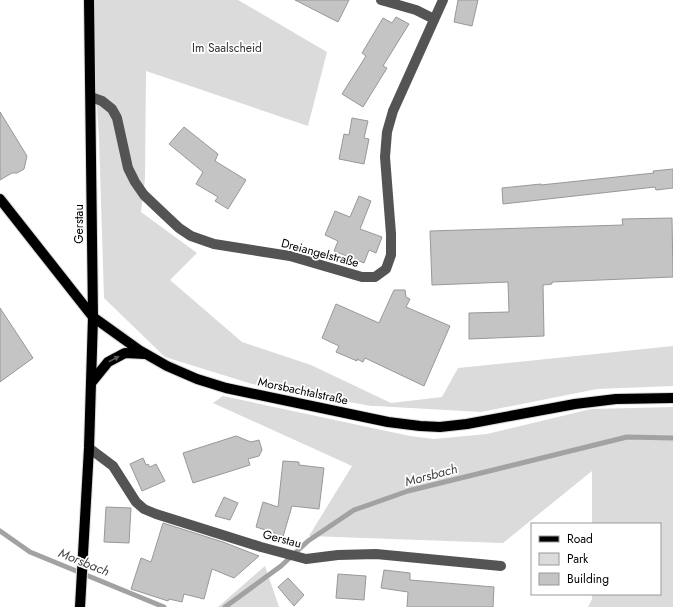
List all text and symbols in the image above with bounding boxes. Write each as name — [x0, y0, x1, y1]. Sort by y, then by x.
park label: Im Saalscheid — [192, 39, 262, 57]
street label: Gerstau — [70, 204, 88, 244]
street label: Dreiangelstraße — [279, 234, 361, 272]
one-way arrow — [108, 356, 119, 363]
street label: Morsbachtalstraße — [256, 373, 350, 409]
water label: Morsbach — [403, 459, 460, 491]
legend — [531, 523, 661, 595]
street label: Gerstau — [261, 525, 303, 553]
text: Road — [567, 530, 593, 548]
water label: Morsbach — [56, 543, 113, 581]
text: Park — [567, 550, 589, 568]
text: Building — [567, 570, 609, 588]

